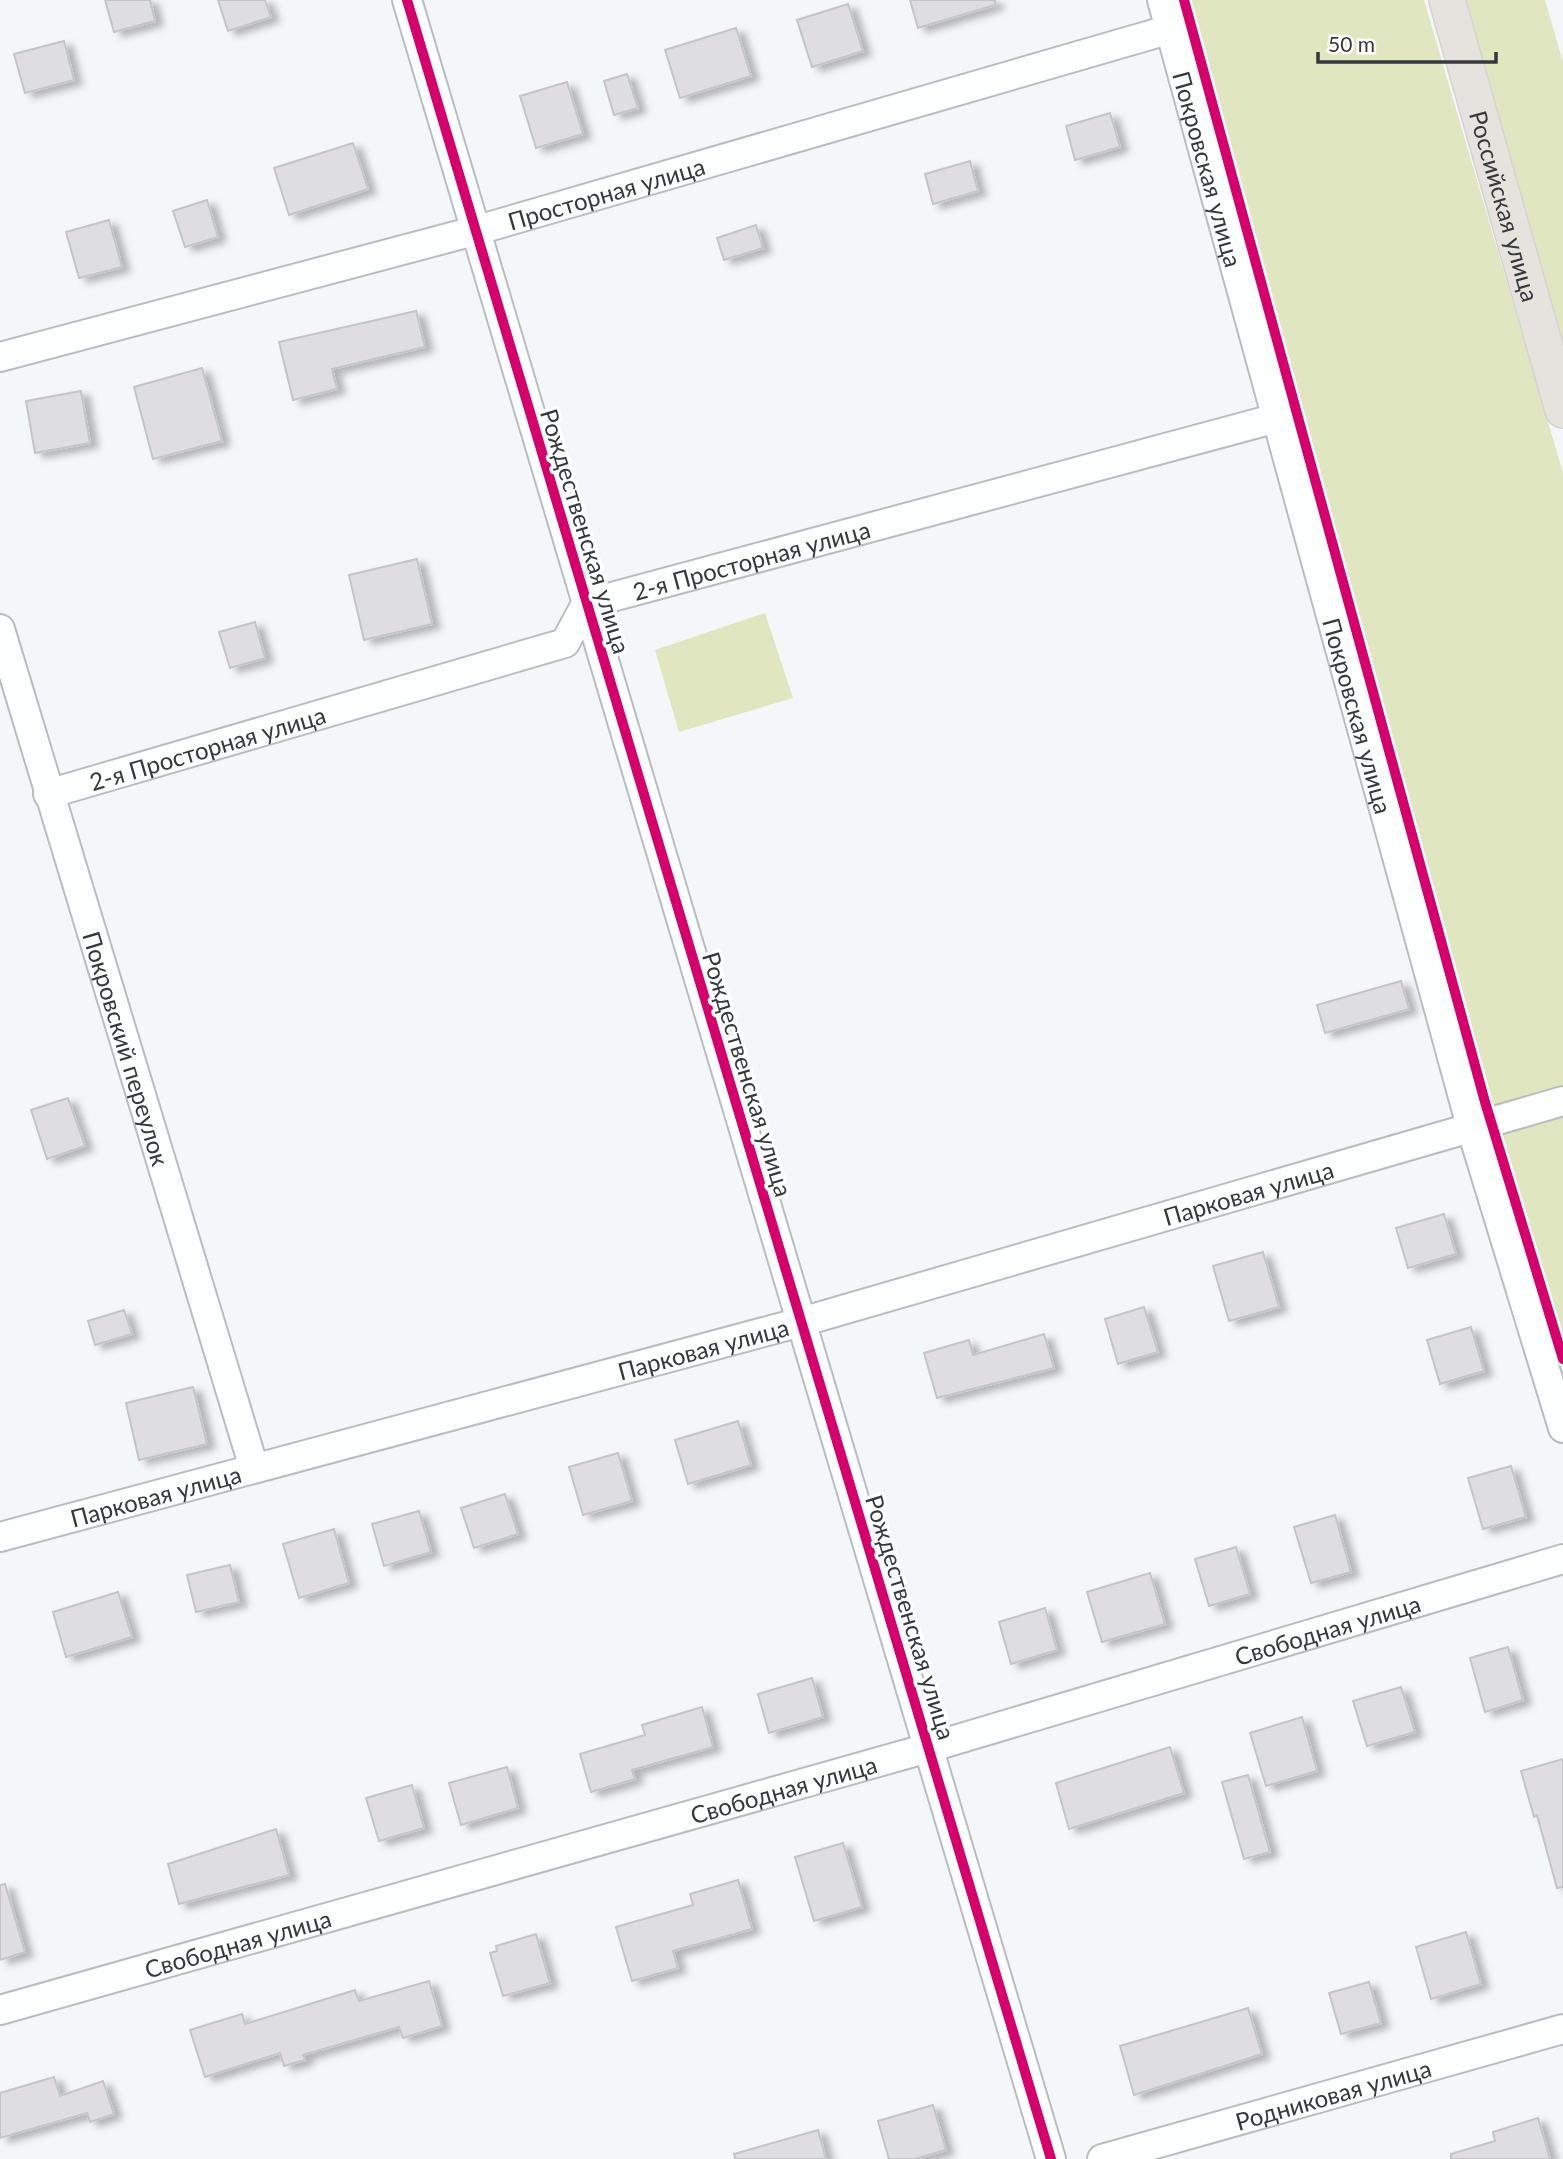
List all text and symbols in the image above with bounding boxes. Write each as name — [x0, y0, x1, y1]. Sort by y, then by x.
scale bar — [1318, 21, 1496, 65]
text: 50 m — [1328, 31, 1375, 56]
street label: Покровская улица — [1168, 68, 1249, 270]
street label: Российская улица — [1464, 107, 1546, 305]
street label: Просторная улица — [504, 150, 708, 235]
street label: Рождественская улица — [535, 405, 637, 657]
street label: 2-я Просторная улица — [629, 514, 873, 605]
street label: Покровская улица — [1318, 614, 1399, 817]
street label: 2-я Просторная улица — [86, 699, 329, 796]
street label: Покровский переулок — [78, 928, 176, 1169]
street label: Рождественская улица — [697, 948, 799, 1200]
street label: Парковая улица — [1160, 1154, 1337, 1231]
street label: Парковая улица — [614, 1311, 792, 1385]
street label: Парковая улица — [67, 1458, 244, 1532]
street label: Рождественская улица — [860, 1491, 962, 1743]
street label: Свободная улица — [1231, 1588, 1424, 1670]
street label: Свободная улица — [687, 1749, 880, 1829]
street label: Свободная улица — [141, 1903, 334, 1983]
street label: Родниковая улица — [1232, 2052, 1434, 2135]

